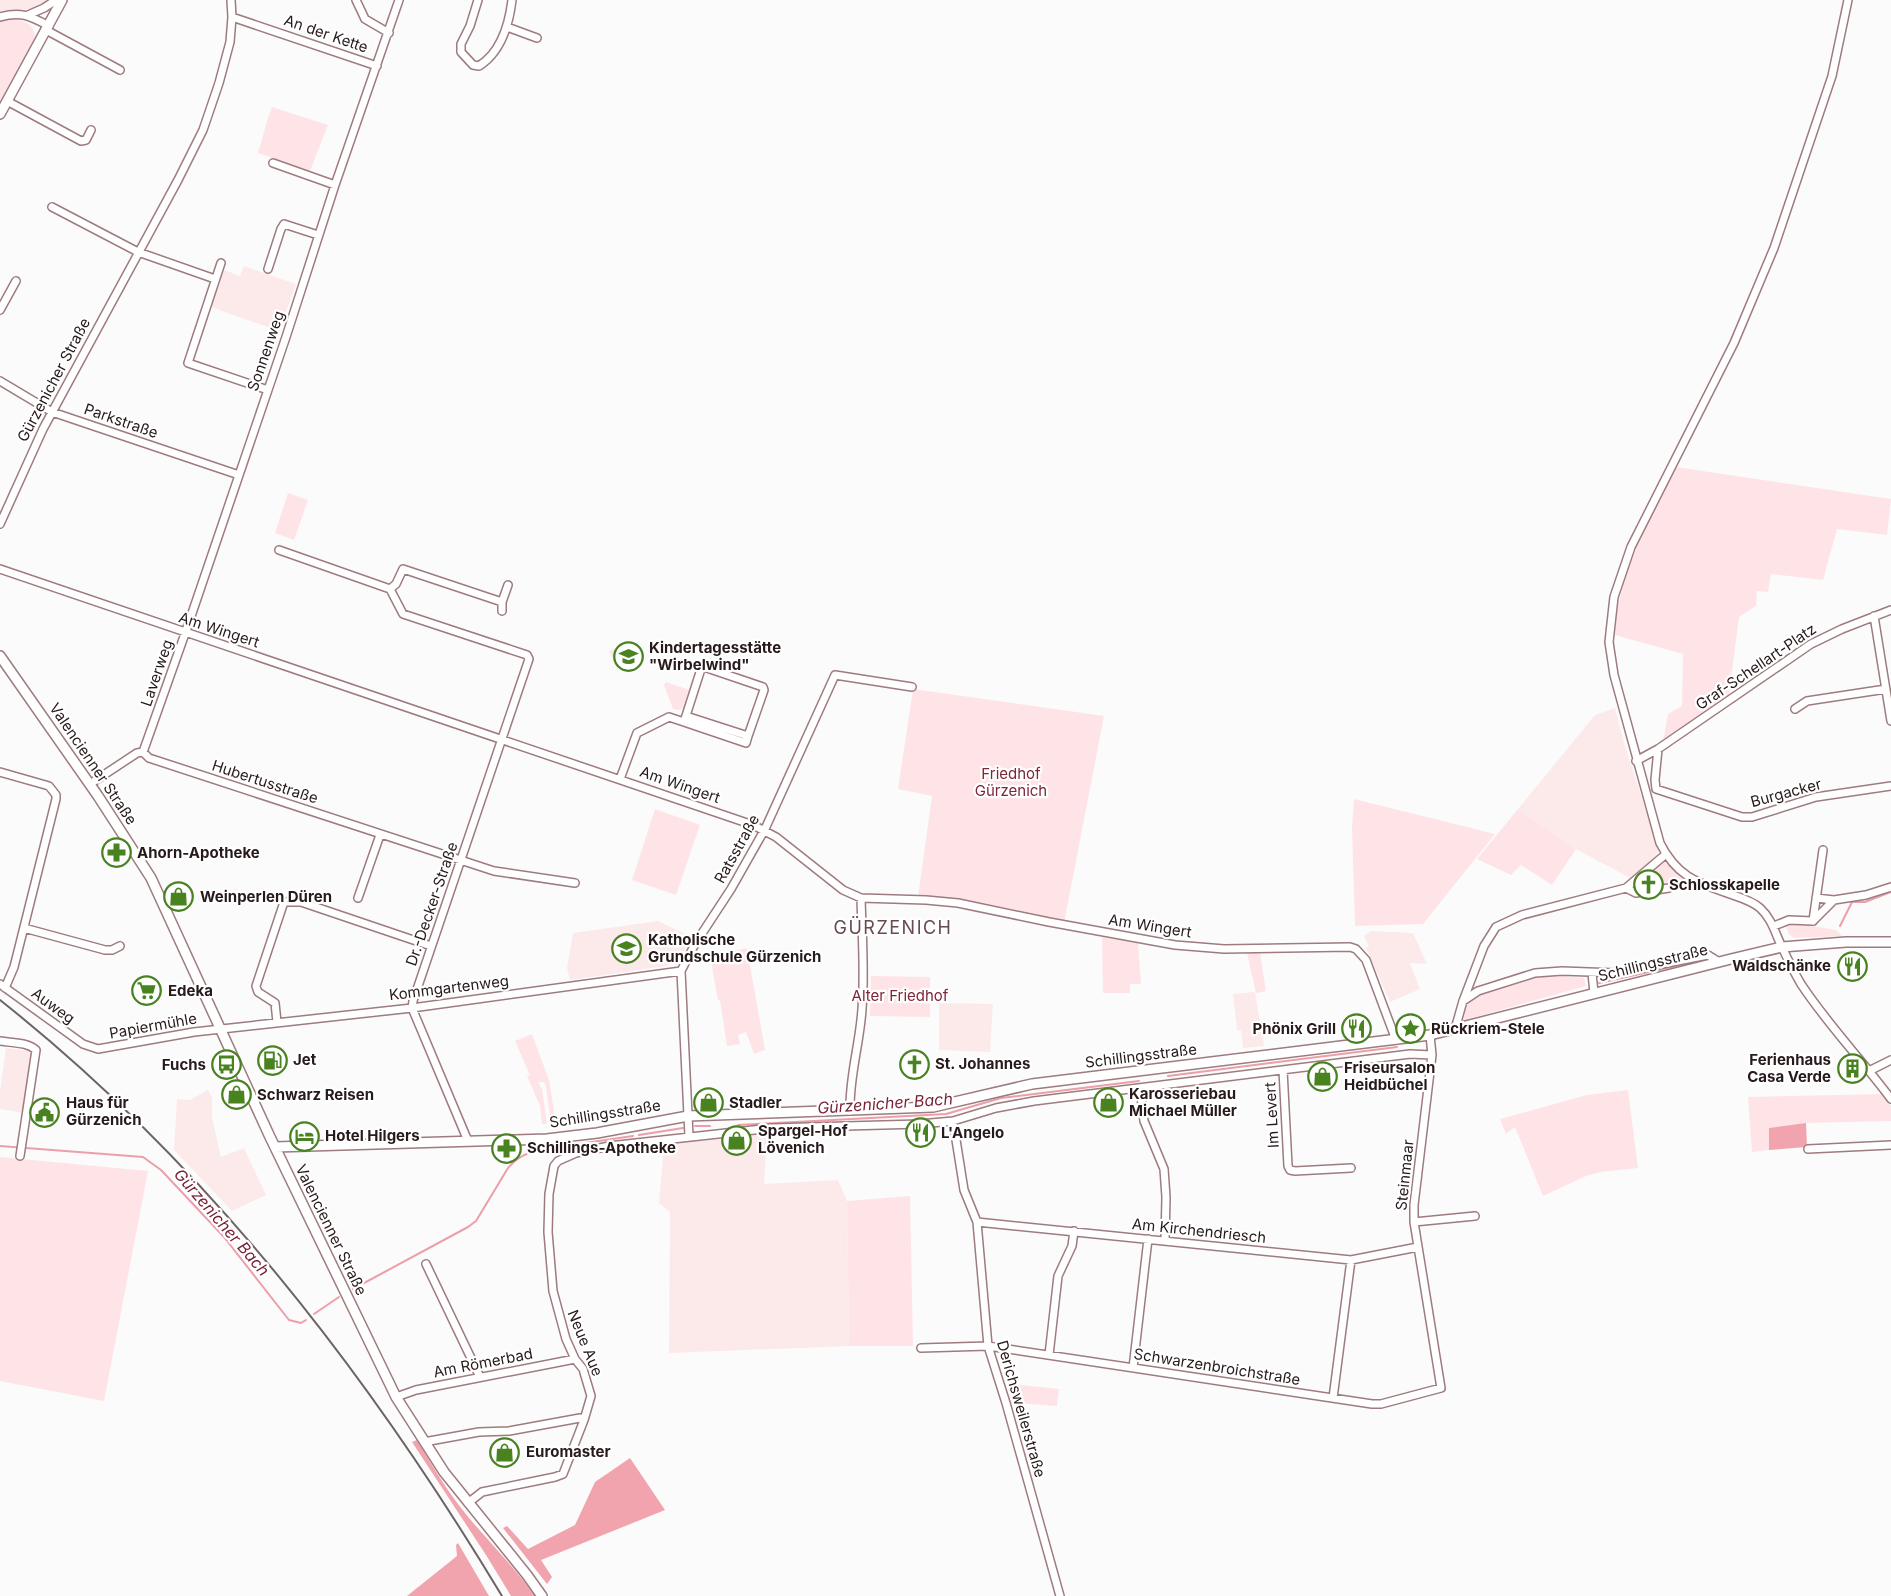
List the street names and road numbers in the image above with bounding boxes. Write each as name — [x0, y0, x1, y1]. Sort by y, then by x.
street label: An der Kette — [282, 10, 371, 57]
street label: Sonnenweg — [243, 308, 288, 394]
street label: Gürzenicher Straße — [13, 315, 94, 445]
street label: Parkstraße — [82, 399, 161, 442]
street label: Am Wingert — [176, 608, 262, 652]
street label: Graf-Schellart-Platz — [1692, 619, 1819, 714]
street label: Laverweg — [136, 637, 177, 709]
street label: Valencienner Straße — [46, 699, 141, 828]
street label: Hubertusstraße — [210, 755, 321, 808]
street label: Am Wingert — [637, 762, 723, 807]
street label: Burgacker — [1748, 774, 1824, 811]
street label: Ratsstraße — [710, 811, 763, 886]
street label: Dr.-Decker-Straße — [401, 839, 462, 968]
street label: Am Wingert — [1107, 910, 1193, 941]
street label: Schillingsstraße — [1596, 940, 1710, 985]
street label: Kommgartenweg — [388, 971, 510, 1004]
street label: Auweg — [28, 983, 79, 1028]
street label: Papiermühle — [108, 1008, 198, 1043]
street label: Schillingsstraße — [1084, 1039, 1198, 1072]
street label: Im Levert — [1260, 1081, 1283, 1148]
street label: Schillingsstraße — [548, 1095, 662, 1132]
street label: Steinmaar — [1391, 1138, 1418, 1211]
street label: Valencienner Straße — [292, 1161, 371, 1298]
street label: Am Kirchendriesch — [1131, 1214, 1267, 1247]
street label: Neue Aue — [564, 1307, 607, 1379]
street label: Derichsweilerstraße — [993, 1338, 1050, 1480]
street label: Am Römerbad — [432, 1344, 534, 1381]
street label: Schwarzenbroichstraße — [1132, 1344, 1302, 1389]

